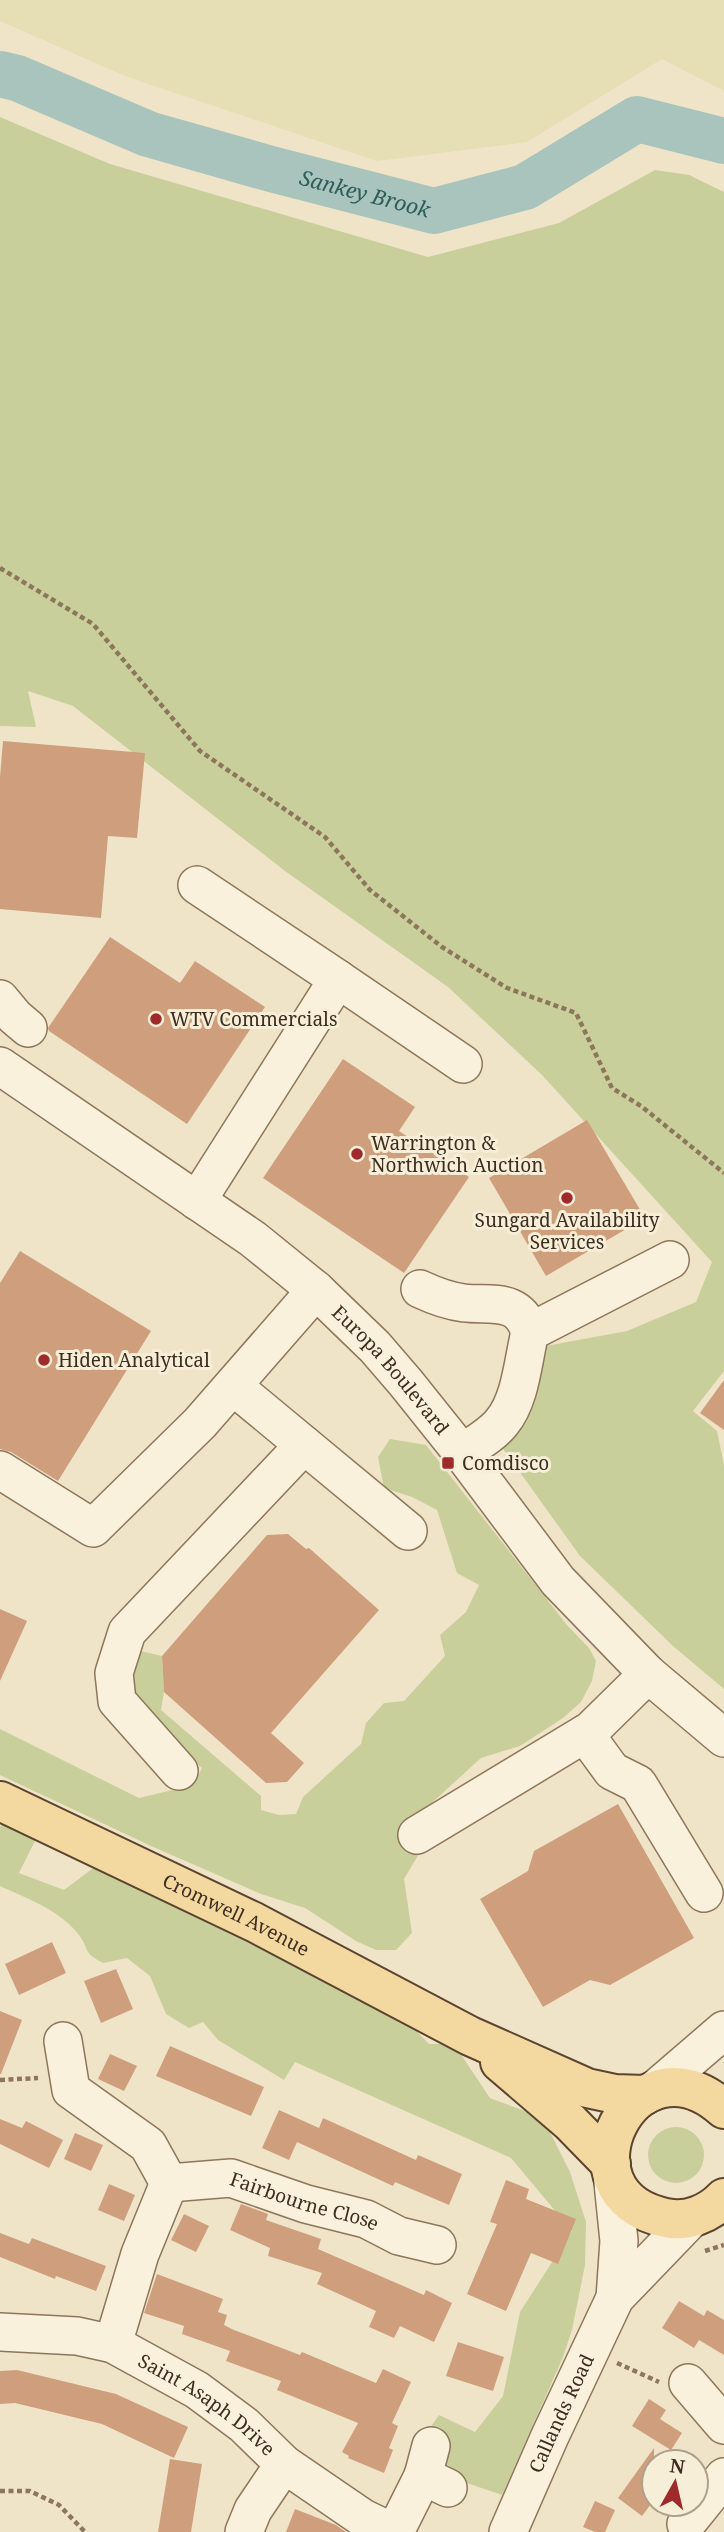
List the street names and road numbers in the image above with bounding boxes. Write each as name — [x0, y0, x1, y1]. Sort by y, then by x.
street label: Europa Boulevard — [326, 1299, 455, 1440]
street label: Cromwell Avenue — [158, 1867, 314, 1962]
street label: Fairbourne Close — [227, 2166, 384, 2237]
street label: Saint Asaph Drive — [134, 2347, 281, 2461]
street label: Callands Road — [523, 2349, 600, 2477]

